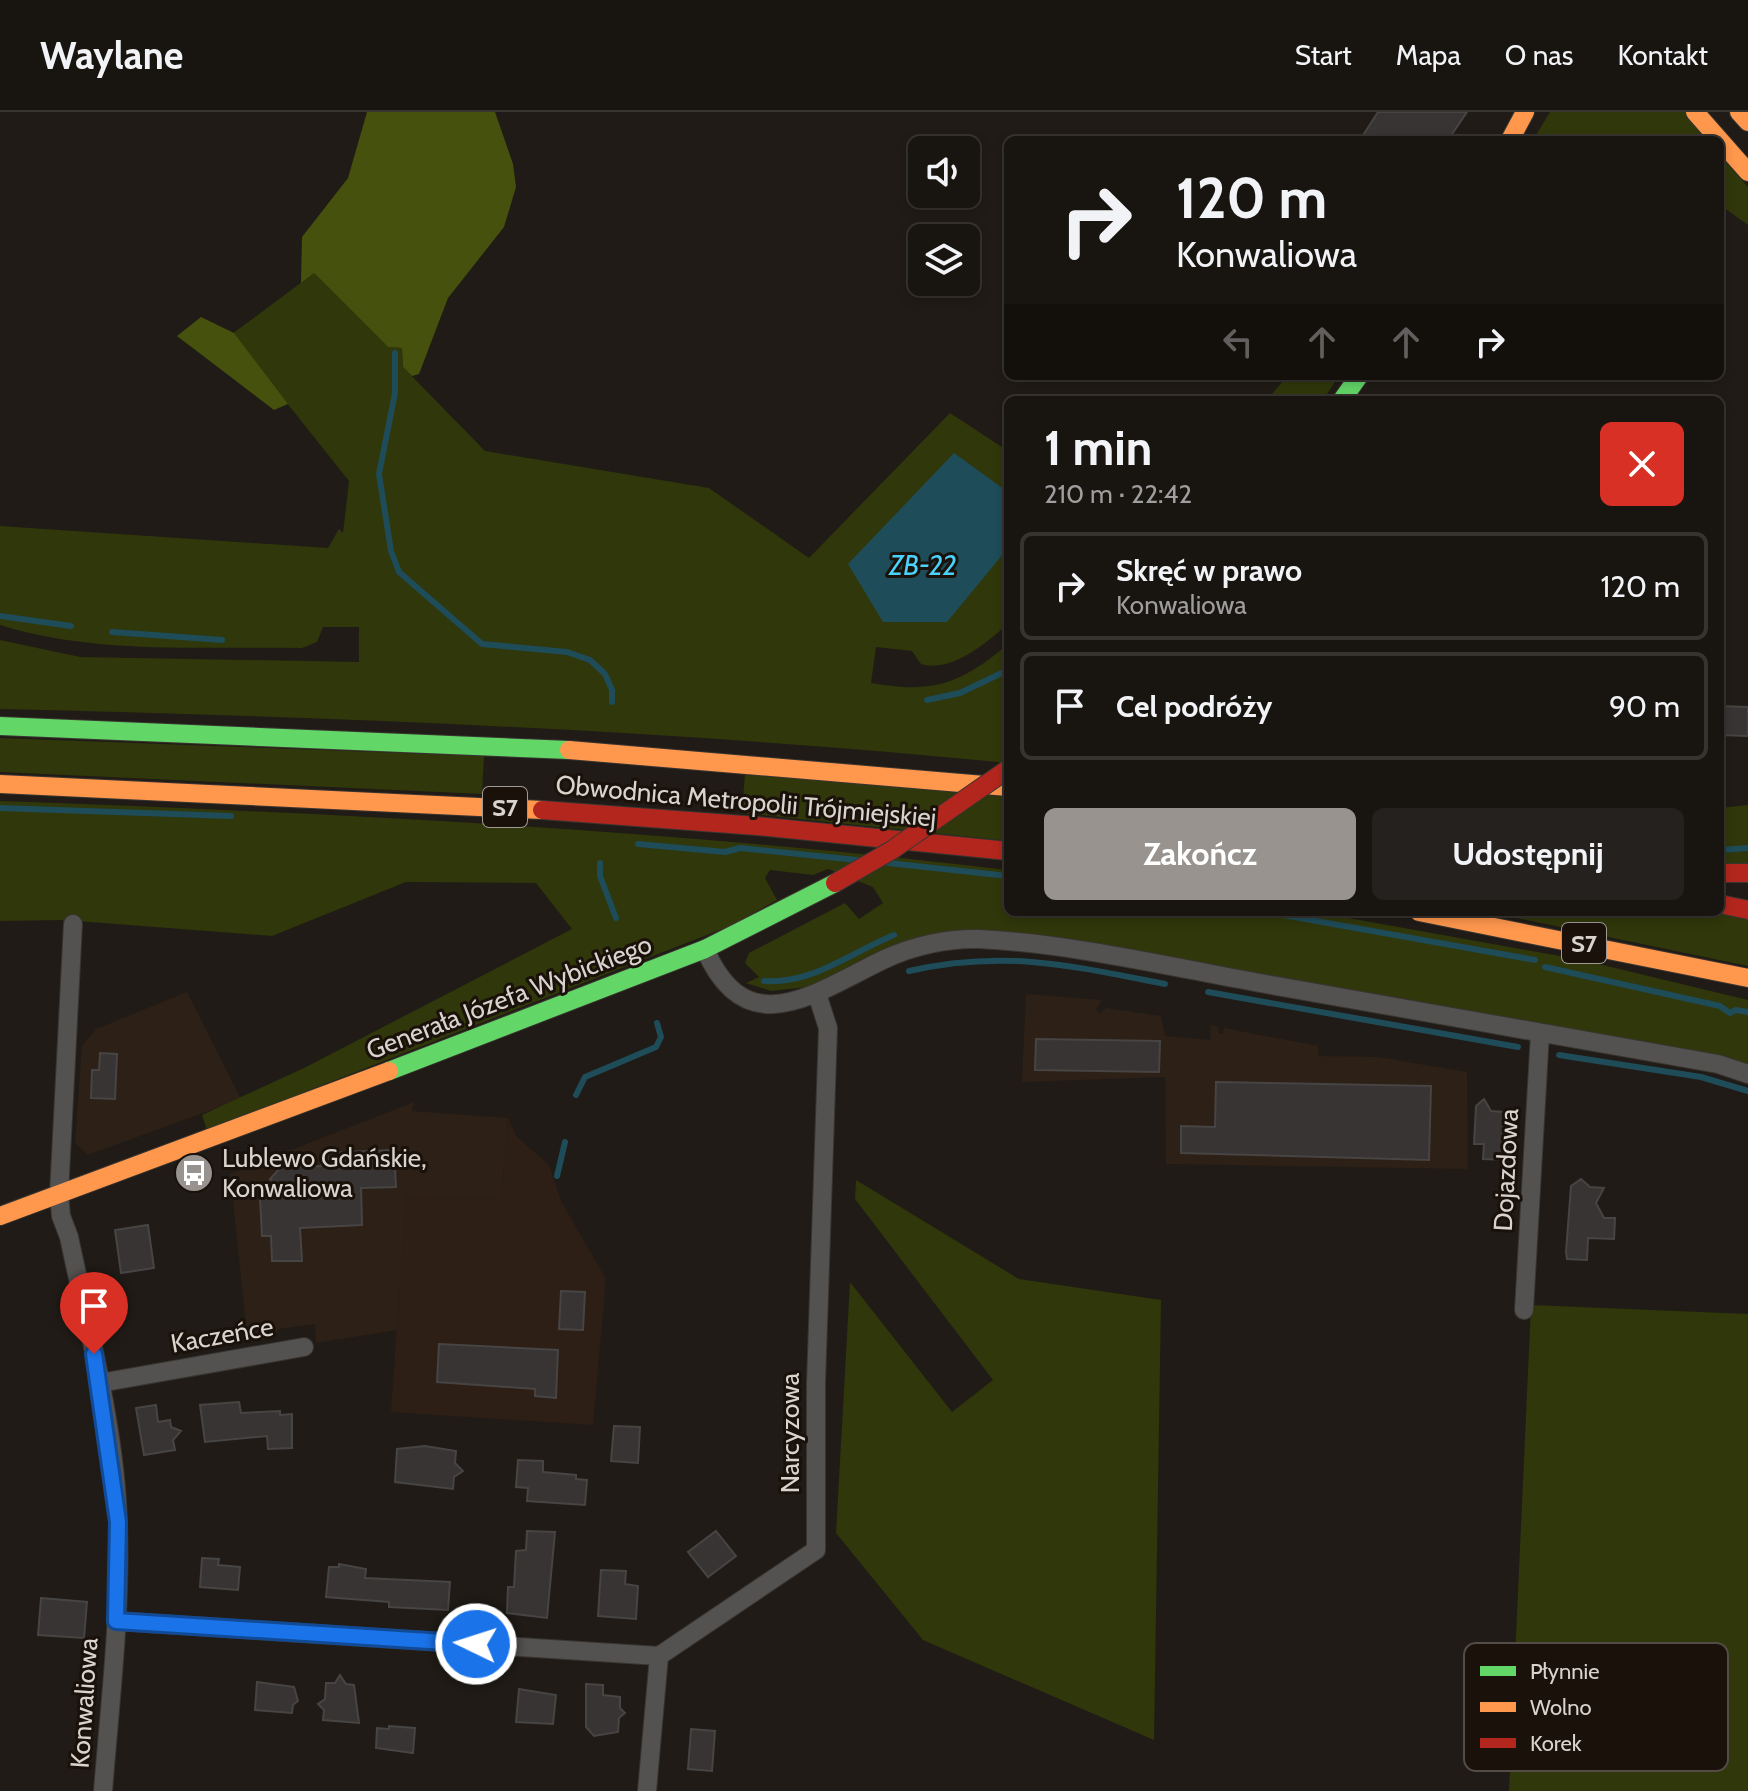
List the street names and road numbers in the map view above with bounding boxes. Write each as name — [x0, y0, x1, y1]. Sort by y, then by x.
street label: Obwodnica Metropolii Trójmiejskiej — [554, 768, 938, 834]
road number: S7 — [483, 787, 527, 827]
road number: S7 — [1562, 923, 1606, 963]
street label: Generała Józefa Wybickiego — [362, 928, 656, 1066]
street label: Dojazdowa — [1487, 1107, 1525, 1232]
street label: Kaczeńce — [168, 1310, 276, 1360]
street label: Narcyzowa — [774, 1372, 806, 1493]
street label: Konwaliowa — [63, 1636, 105, 1769]

